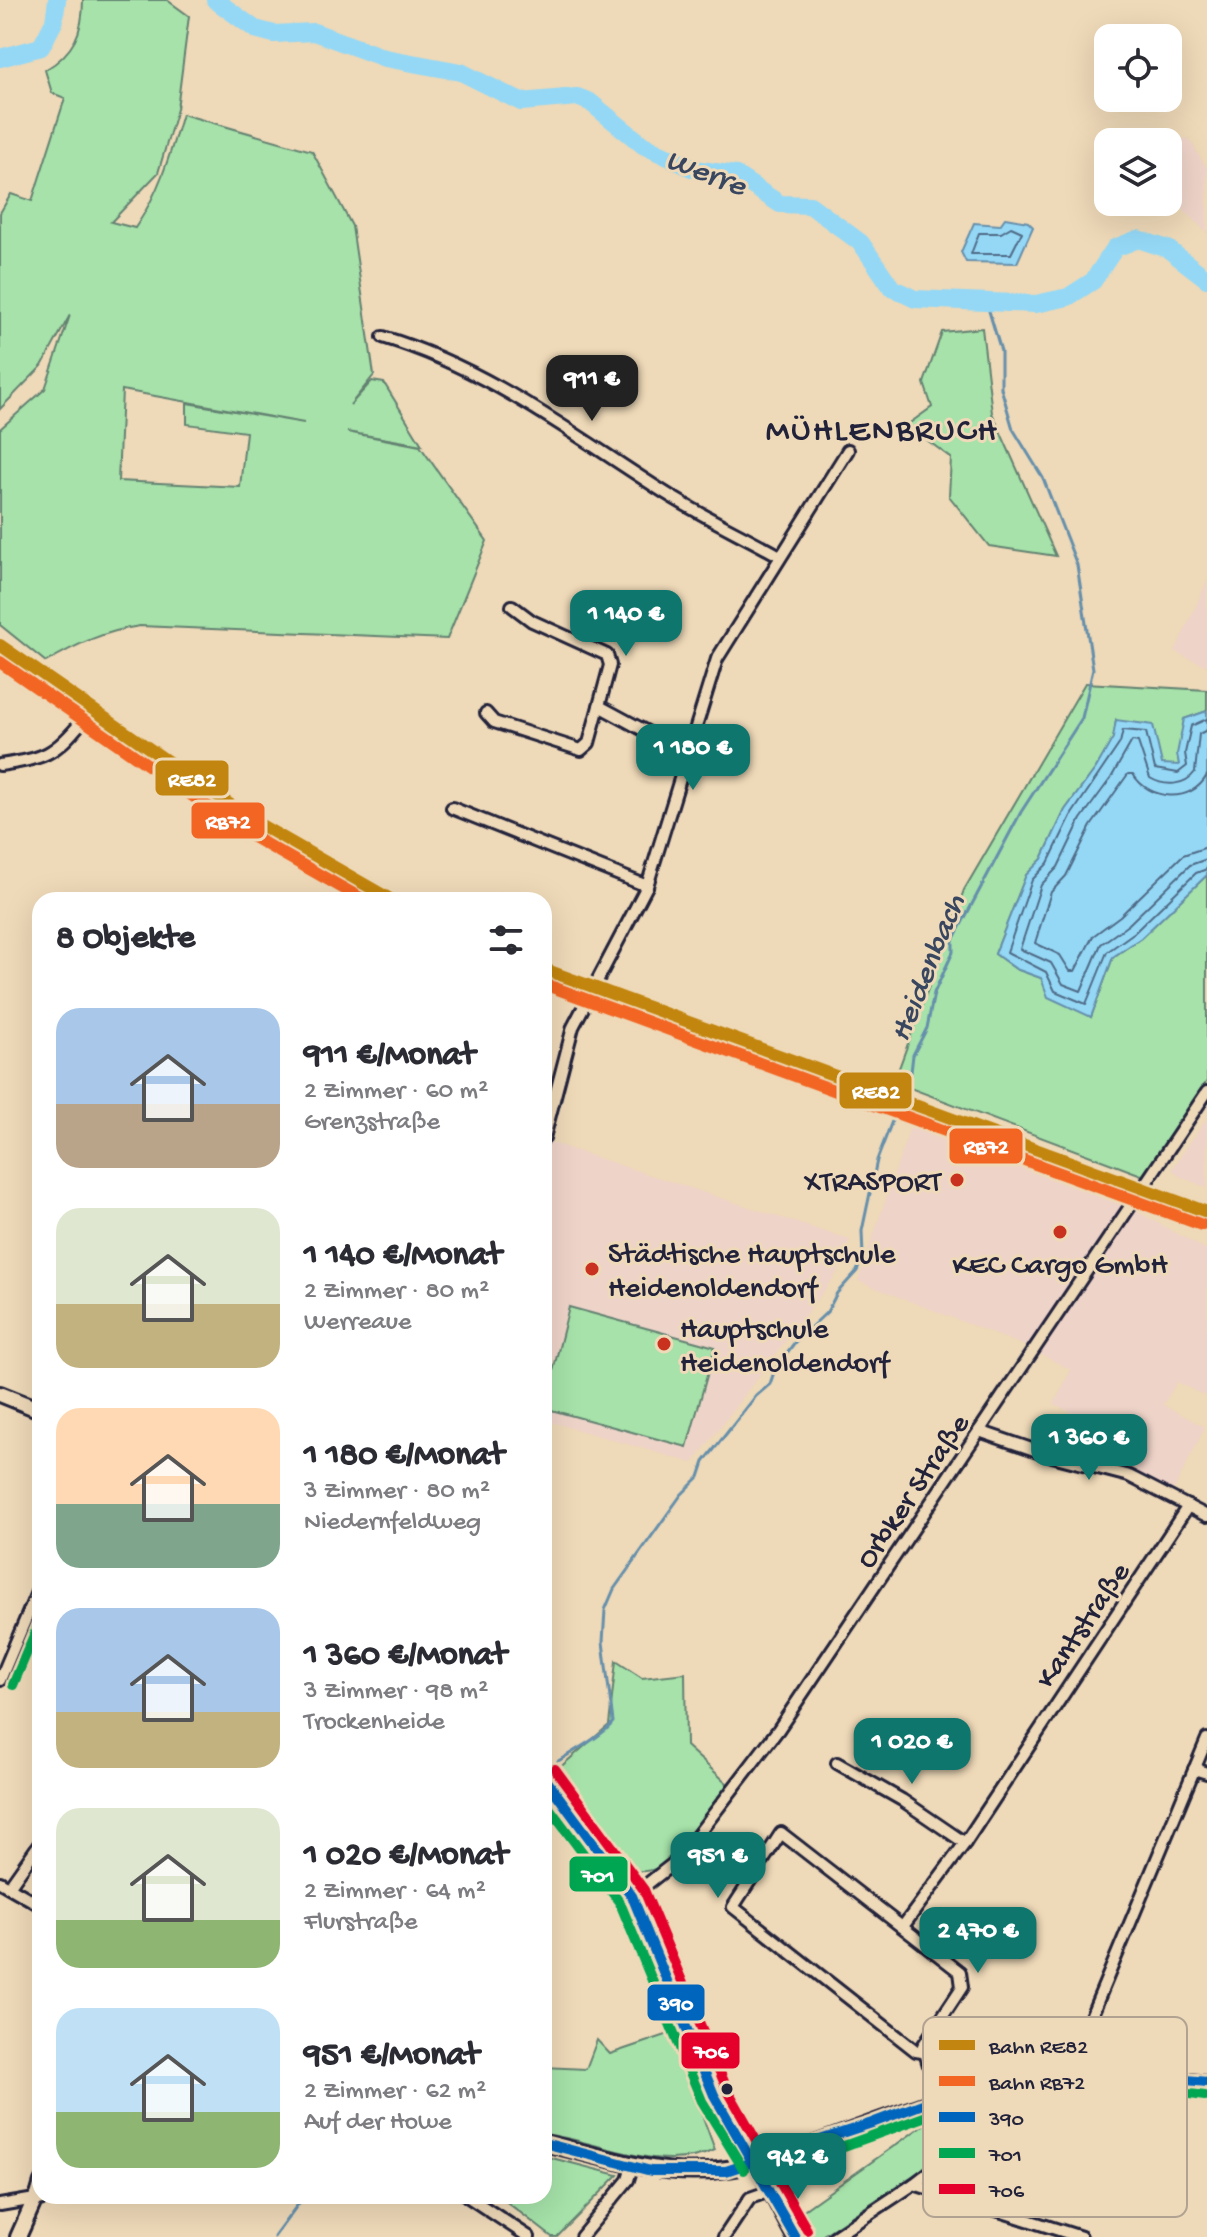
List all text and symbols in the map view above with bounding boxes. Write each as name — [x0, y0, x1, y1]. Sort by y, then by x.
map controls — [1094, 24, 1182, 216]
button: locate — [1094, 24, 1182, 112]
button: layers — [1094, 128, 1182, 216]
water label: Werre — [660, 142, 752, 208]
pin: 911 € — [536, 355, 648, 423]
text: 911 € — [564, 365, 620, 396]
district label: MÜHLENBRUCH — [765, 413, 999, 453]
pin: 1 140 € — [552, 590, 700, 658]
text: 1 140 € — [588, 600, 664, 631]
pin: 1 180 € — [619, 724, 767, 792]
text: 1 180 € — [654, 734, 732, 765]
line badge: RE82 — [154, 759, 230, 797]
text: RE82 — [167, 769, 216, 795]
line badge: RB72 — [190, 801, 266, 840]
text: RB72 — [205, 811, 251, 837]
water label: Heidenbach — [883, 889, 977, 1048]
icon: filters — [484, 918, 528, 962]
text: 8 Objekte — [56, 920, 195, 960]
text: 911 €/Monat — [304, 1037, 475, 1077]
icon: home — [120, 1040, 216, 1136]
line badge: RE82 — [838, 1071, 913, 1110]
text: 2 Zimmer · 60 m² — [304, 1077, 488, 1108]
text: RE82 — [851, 1081, 900, 1107]
text: Grenzstraße — [304, 1108, 440, 1139]
line badge: RB72 — [948, 1127, 1024, 1165]
text: RB72 — [963, 1136, 1009, 1162]
place label: XTRASPORT — [803, 1167, 942, 1202]
marker: XTRASPORT — [948, 1171, 966, 1189]
marker: KEC Cargo GmbH — [1051, 1223, 1069, 1241]
text: 1 140 €/Monat — [304, 1237, 502, 1277]
place label: Städtische Hauptschule Heidenoldendorf — [608, 1239, 896, 1308]
icon: home — [120, 1240, 216, 1336]
place label: KEC Cargo GmbH — [952, 1250, 1168, 1285]
marker: Städtische Hauptschule Heidenoldendorf — [583, 1260, 601, 1278]
text: 2 Zimmer · 80 m² — [304, 1277, 489, 1308]
text: Werreaue — [304, 1308, 411, 1339]
place label: Hauptschule Heidenoldendorf — [680, 1314, 892, 1383]
marker: Hauptschule Heidenoldendorf — [655, 1335, 673, 1353]
street label: Orbker Straße — [850, 1408, 979, 1576]
pin: 1 360 € — [1015, 1414, 1163, 1482]
text: 1 360 € — [1049, 1424, 1129, 1455]
text: 1 180 €/Monat — [304, 1437, 504, 1477]
icon: home — [120, 1440, 216, 1536]
text: 3 Zimmer · 80 m² — [304, 1477, 490, 1508]
text: Niedernfeldweg — [304, 1508, 481, 1539]
street label: Kantstraße — [1030, 1557, 1140, 1696]
text: 1 360 €/Monat — [304, 1637, 507, 1677]
icon: home — [120, 1640, 216, 1736]
text: 3 Zimmer · 98 m² — [304, 1677, 488, 1708]
text: Trockenheide — [304, 1708, 445, 1739]
pin: 1 020 € — [838, 1718, 986, 1786]
text: 1 020 € — [872, 1728, 952, 1759]
pin: 951 € — [662, 1832, 774, 1900]
text: 1 020 €/Monat — [304, 1837, 508, 1877]
icon: home — [120, 1840, 216, 1936]
text: 951 € — [689, 1842, 747, 1873]
line badge: 701 — [568, 1855, 629, 1893]
text: 701 — [581, 1865, 614, 1891]
text: 2 Zimmer · 64 m² — [304, 1877, 486, 1908]
pin: 2 470 € — [904, 1907, 1052, 1975]
text: Flurstraße — [304, 1908, 418, 1939]
text: 2 470 € — [937, 1917, 1019, 1948]
line badge: 390 — [646, 1983, 706, 2022]
text: 390 — [658, 1993, 694, 2019]
legend — [923, 2017, 1187, 2217]
line badge: 706 — [680, 2031, 741, 2070]
text: Bahn RE82 — [988, 2036, 1088, 2062]
text: 951 €/Monat — [304, 2037, 479, 2077]
icon: home — [120, 2040, 216, 2136]
text: 706 — [692, 2041, 729, 2067]
text: Bahn RB72 — [988, 2072, 1085, 2098]
text: 2 Zimmer · 62 m² — [304, 2077, 486, 2108]
unlabelled marker — [719, 2081, 735, 2097]
text: Auf der Howe — [304, 2108, 452, 2139]
text: 390 — [988, 2108, 1024, 2134]
pin: 942 € — [742, 2133, 854, 2201]
text: 942 € — [768, 2143, 828, 2174]
text: 701 — [988, 2144, 1022, 2170]
text: 706 — [988, 2180, 1025, 2206]

